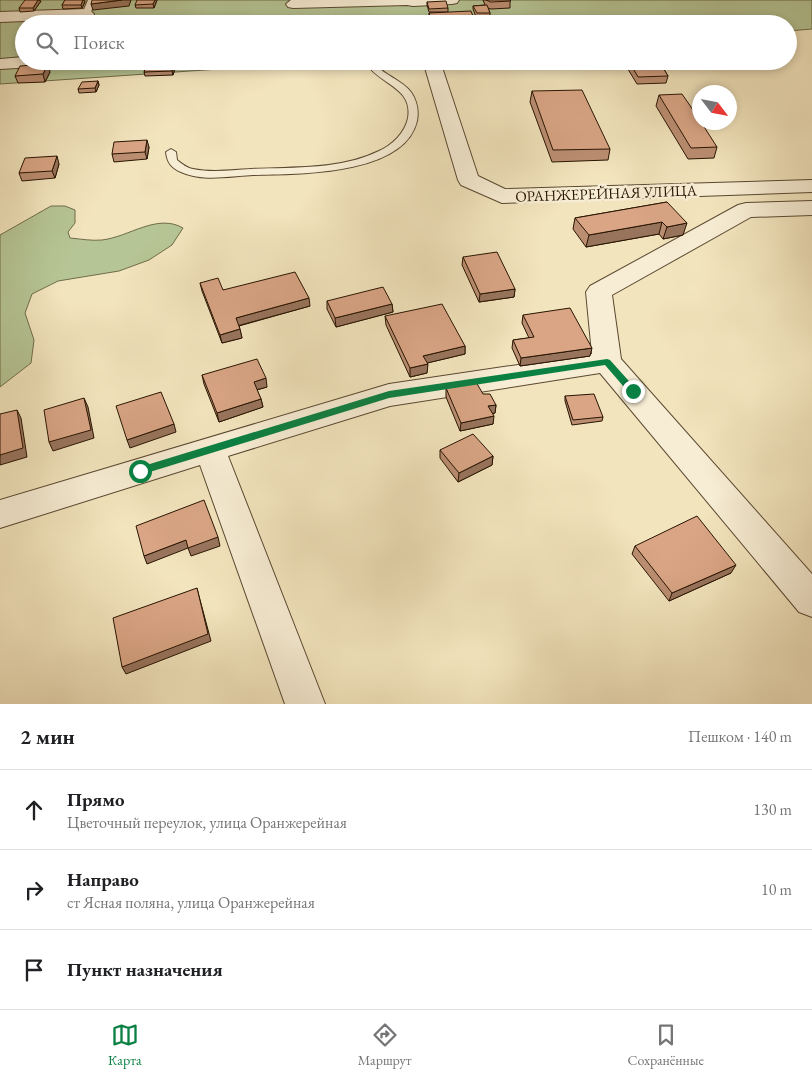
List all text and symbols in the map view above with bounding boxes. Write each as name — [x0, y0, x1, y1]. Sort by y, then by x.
search box — [15, 15, 797, 70]
icon: search — [33, 29, 61, 57]
text: Поиск — [73, 30, 125, 55]
north arrow — [692, 85, 737, 130]
street label: ОРАНЖЕРЕЙНАЯ УЛИЦА — [515, 180, 698, 206]
route end — [622, 380, 645, 403]
route start — [129, 460, 152, 483]
text: 2 мин — [20, 723, 75, 750]
text: Пешком · 140 m — [688, 726, 792, 747]
text: Прямо — [67, 787, 125, 812]
icon: ahead — [20, 796, 48, 824]
text: 130 m — [753, 799, 792, 820]
text: Цветочный переулок, улица Оранжерейная — [67, 812, 347, 833]
text: Направо — [67, 867, 139, 892]
icon: right — [20, 876, 48, 904]
text: 10 m — [761, 879, 792, 900]
text: ст Ясная поляна, улица Оранжерейная — [67, 892, 315, 913]
icon: arrive — [20, 956, 48, 984]
text: Пункт назначения — [67, 957, 223, 982]
tab: Карта — [108, 1021, 142, 1069]
tab: Маршрут — [358, 1021, 411, 1069]
tab: Сохранённые — [628, 1021, 704, 1069]

